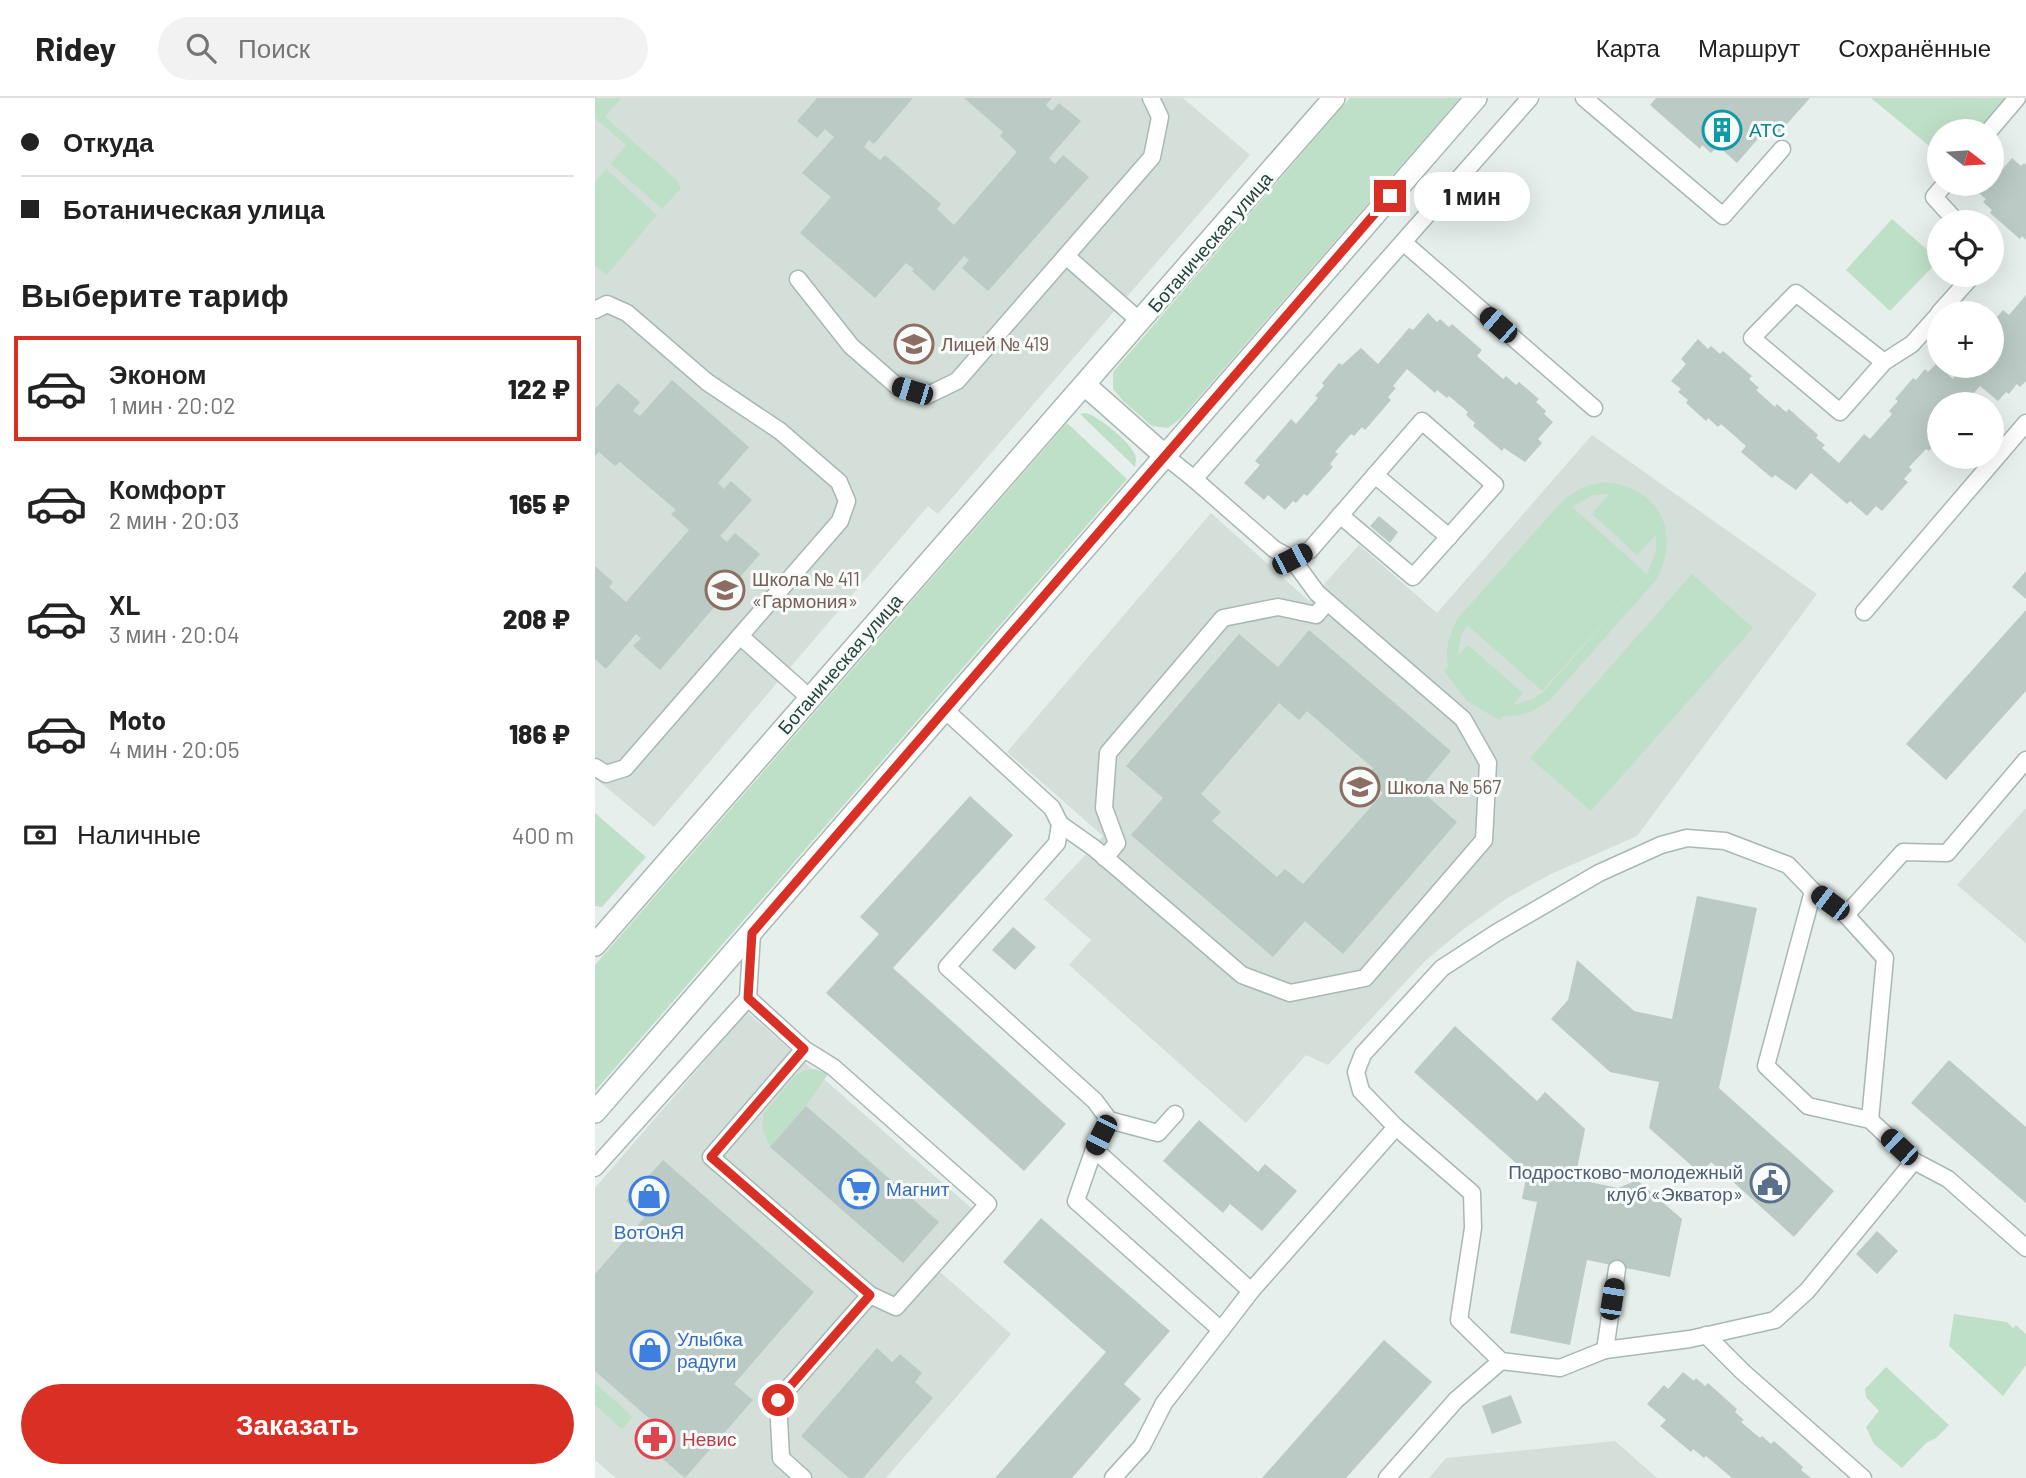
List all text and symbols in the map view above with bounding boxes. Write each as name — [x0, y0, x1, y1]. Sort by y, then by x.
search box — [158, 17, 648, 80]
text: Ridey — [35, 28, 116, 68]
icon: search — [182, 29, 220, 67]
text: Поиск — [238, 32, 310, 63]
text: Карта — [1596, 33, 1660, 62]
text: Маршрут — [1698, 33, 1800, 62]
text: Сохранённые — [1838, 33, 1991, 62]
building icon: АТС — [1701, 109, 1743, 151]
place label: АТС — [1749, 118, 1786, 141]
north arrow — [1927, 119, 2004, 196]
map controls — [1927, 119, 2004, 469]
text: Откуда — [63, 126, 154, 157]
street label: Ботаническая улица — [1142, 166, 1277, 317]
callout: 1 мин — [1415, 172, 1530, 220]
route end — [1374, 180, 1406, 212]
text: 1 мин — [1443, 182, 1501, 210]
text: Ботаническая улица — [63, 193, 325, 224]
button: locate — [1927, 210, 2004, 287]
text: Выберите тариф — [21, 275, 289, 313]
button: + — [1927, 301, 2004, 378]
car — [1476, 303, 1521, 347]
school or university icon: Лицей № 419 — [893, 323, 935, 365]
place label: Лицей № 419 — [941, 332, 1049, 355]
icon: car — [25, 357, 88, 420]
text: Эконом — [109, 358, 207, 389]
text: 122 ₽ — [508, 373, 570, 404]
car — [889, 375, 936, 407]
text: 1 мин · 20:02 — [109, 391, 236, 419]
button: − — [1927, 392, 2004, 469]
icon: car — [25, 472, 88, 535]
text: Комфорт — [109, 473, 226, 504]
text: 165 ₽ — [509, 488, 570, 519]
text: 2 мин · 20:03 — [109, 506, 239, 534]
car — [1269, 540, 1316, 578]
place label: Школа № 411 «Гармония» — [752, 567, 860, 612]
school or university icon: Школа № 411 «Гармония» — [704, 569, 746, 611]
icon: car — [25, 587, 88, 650]
street label: Ботаническая улица — [772, 588, 907, 739]
text: XL — [109, 589, 140, 620]
text: 208 ₽ — [503, 603, 570, 634]
text: 3 мин · 20:04 — [109, 620, 240, 648]
icon: car — [25, 702, 88, 765]
text: Moto — [109, 704, 166, 735]
text: 186 ₽ — [509, 718, 570, 749]
text: 4 мин · 20:05 — [109, 735, 240, 763]
school or university icon: Школа № 567 — [1339, 766, 1381, 808]
place label: Школа № 567 — [1387, 775, 1501, 798]
icon: cash — [21, 816, 59, 854]
text: Наличные — [77, 818, 201, 849]
text: 400 m — [512, 821, 574, 849]
car — [1807, 882, 1854, 924]
car — [1083, 1112, 1120, 1158]
car — [1877, 1125, 1922, 1169]
place label: Подростково-молодежный клуб «Экватор» — [1508, 1160, 1743, 1205]
public building icon: Подростково-молодежный клуб «Экватор» — [1749, 1162, 1791, 1204]
supermarket icon: Магнит — [838, 1168, 880, 1210]
shop icon: ВотОнЯ — [628, 1175, 670, 1217]
place label: Магнит — [886, 1177, 950, 1200]
place label: ВотОнЯ — [614, 1220, 684, 1243]
car — [1599, 1277, 1626, 1321]
place label: Улыбка радуги — [677, 1327, 743, 1372]
shop icon: Улыбка радуги — [629, 1329, 671, 1371]
button: Заказать — [21, 1384, 574, 1464]
route start — [762, 1384, 794, 1416]
pharmacy icon: Невис — [634, 1418, 676, 1460]
place label: Невис — [682, 1427, 737, 1450]

